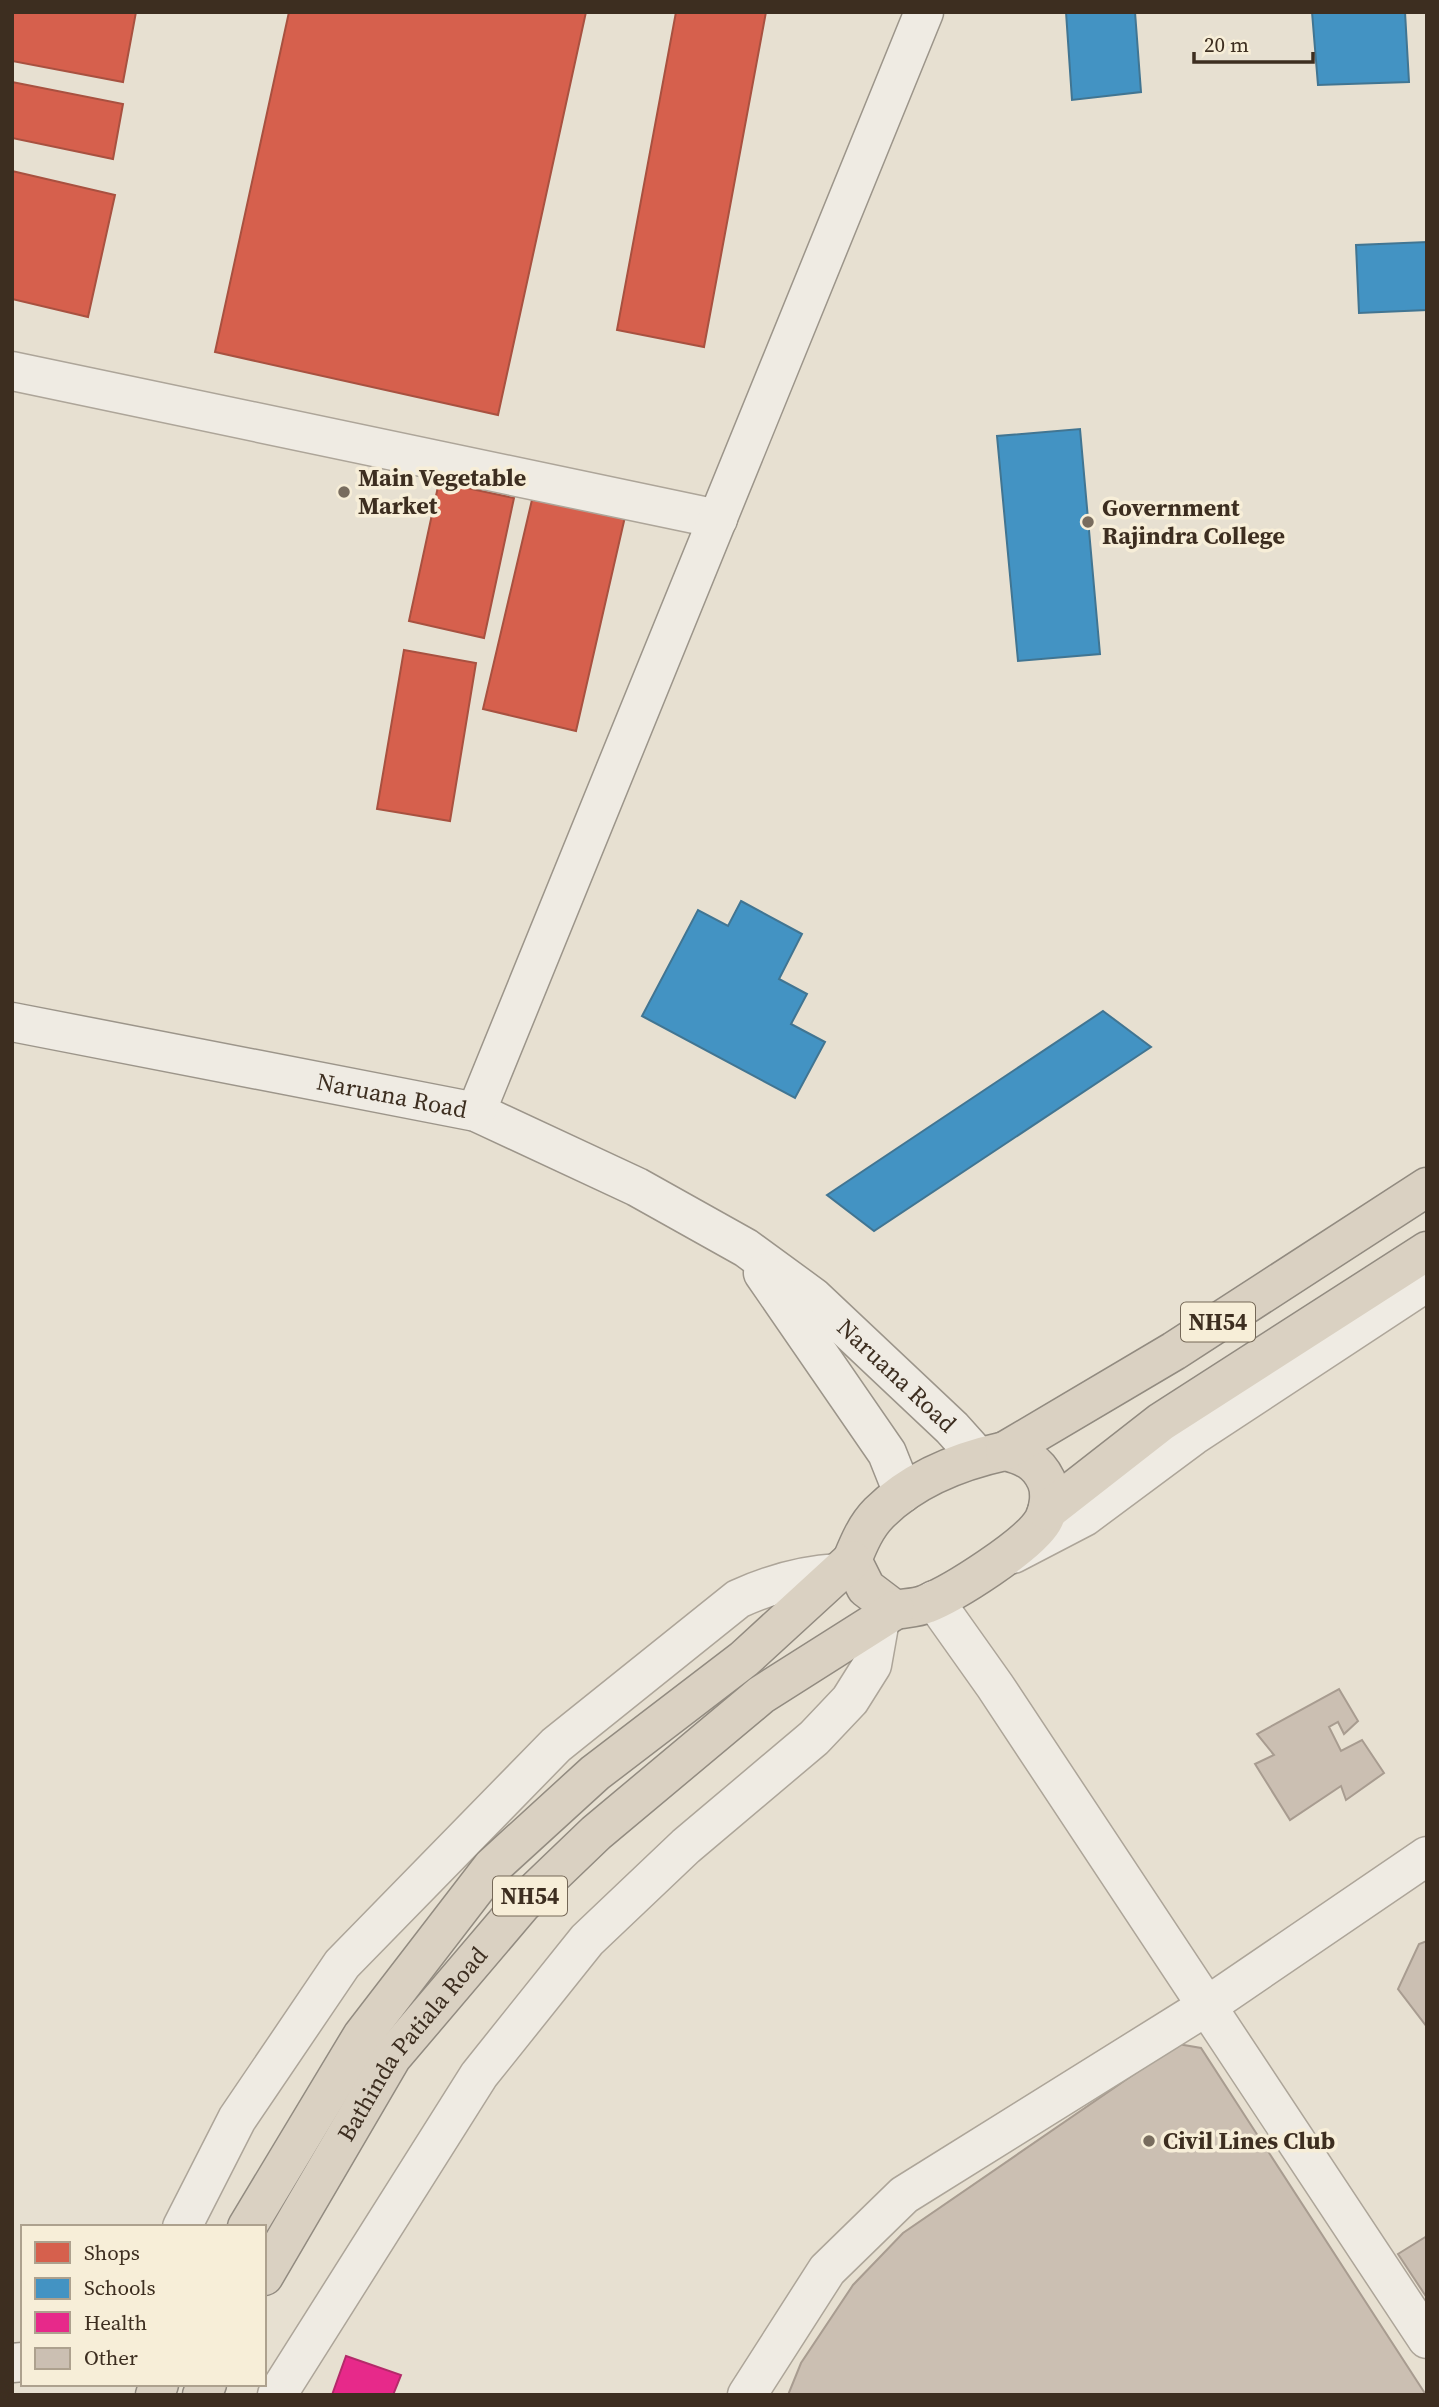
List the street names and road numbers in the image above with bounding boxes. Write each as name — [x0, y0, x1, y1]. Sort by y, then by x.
street label: Naruana Road — [314, 1064, 470, 1126]
road number: NH54 — [1181, 1302, 1255, 1342]
street label: Naruana Road — [830, 1311, 964, 1440]
road number: NH54 — [493, 1876, 567, 1915]
street label: Bathinda Patiala Road — [329, 1939, 495, 2147]

